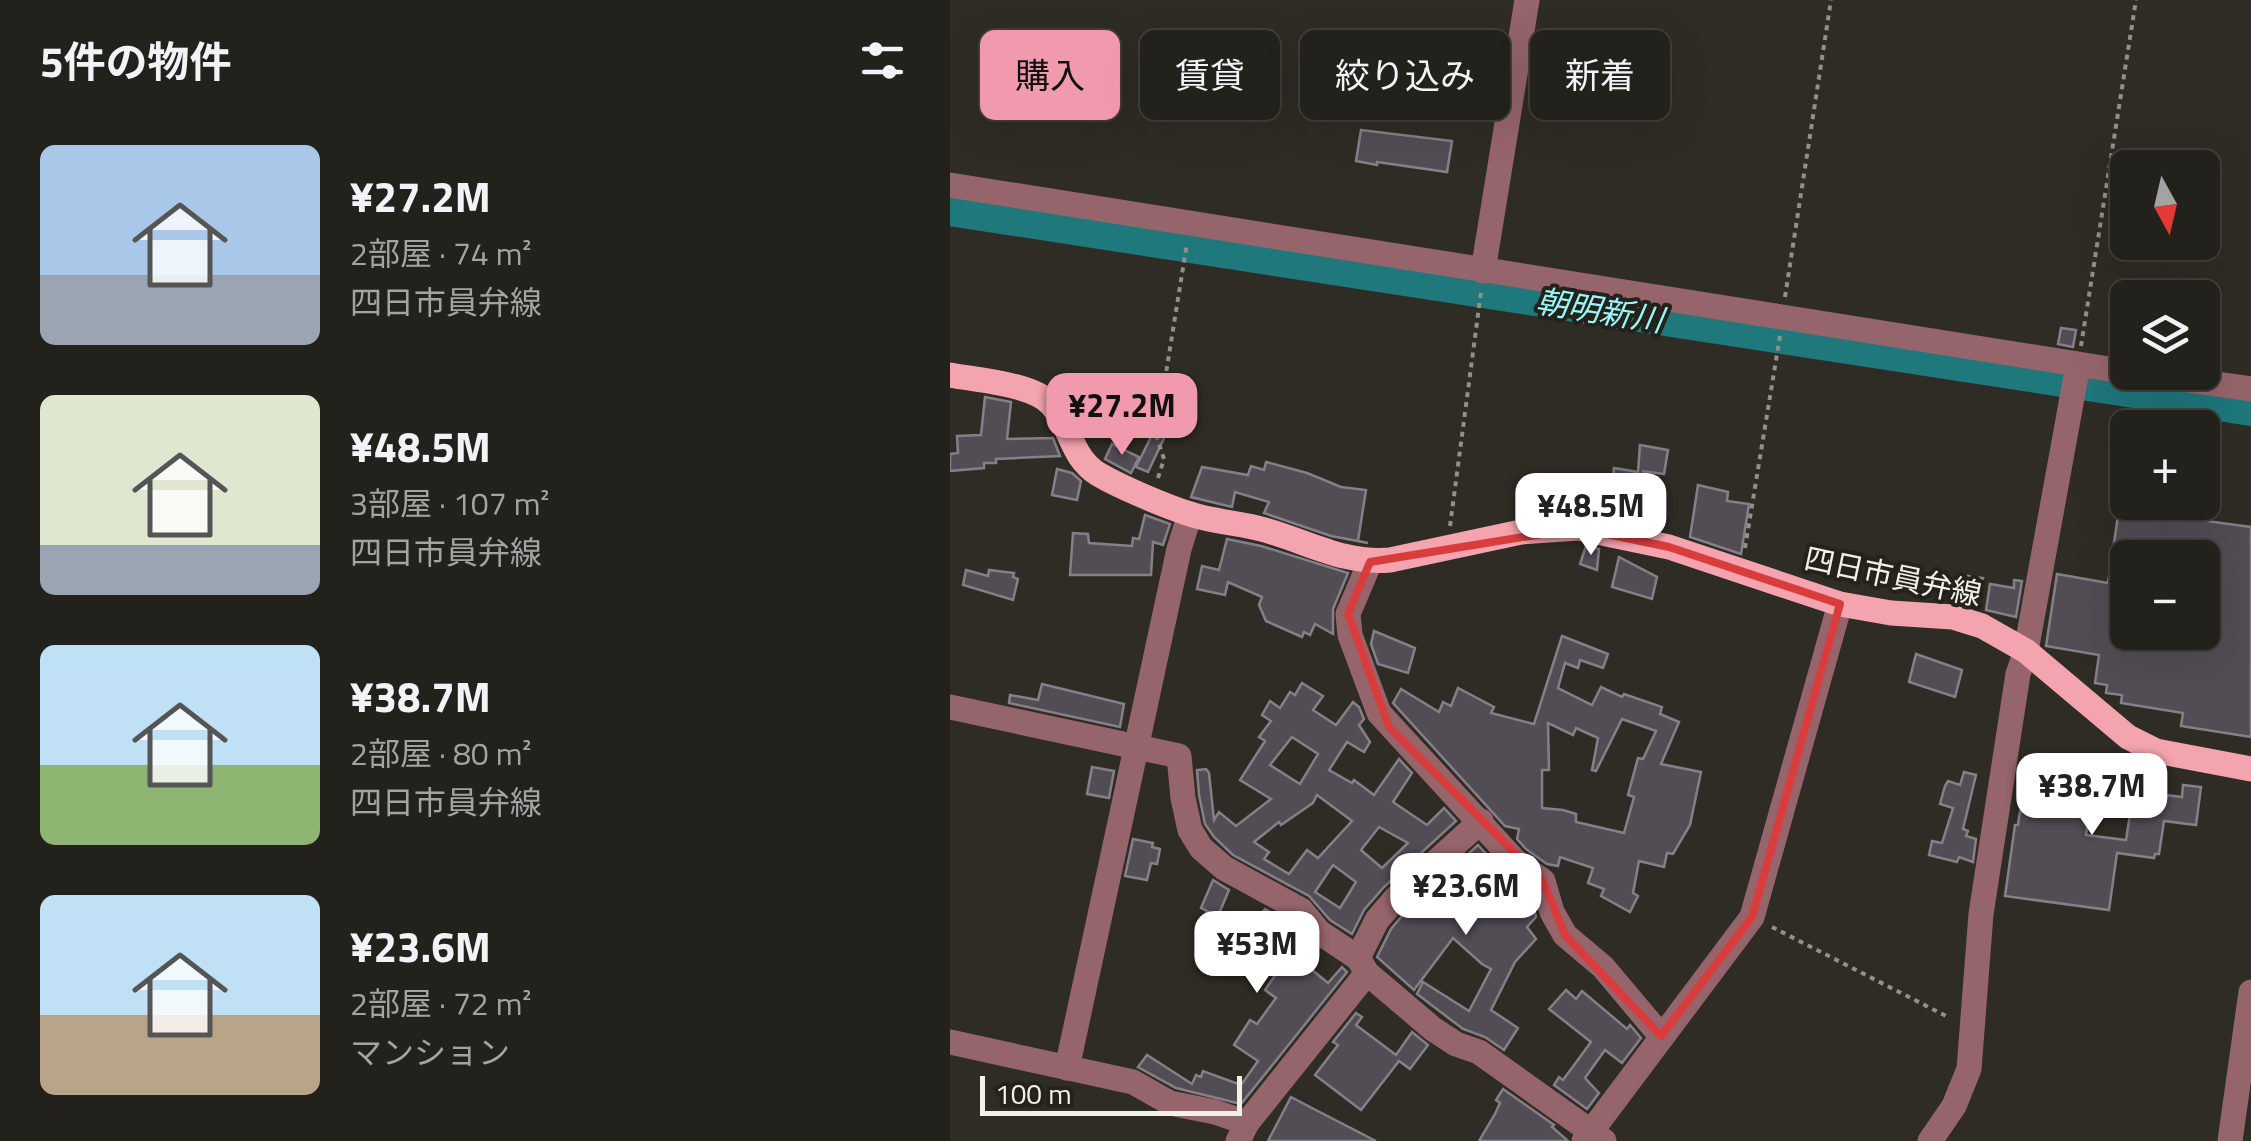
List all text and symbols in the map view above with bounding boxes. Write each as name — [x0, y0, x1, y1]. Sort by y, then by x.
text: 5件の物件 — [40, 29, 232, 93]
chip: 購入 — [980, 30, 1120, 120]
chip: 賃貸 — [1140, 30, 1280, 120]
chip: 絞り込み — [1300, 30, 1510, 120]
chip: 新着 — [1530, 30, 1670, 120]
icon: filters — [855, 33, 910, 88]
north arrow — [2110, 150, 2220, 260]
map controls — [2110, 150, 2220, 650]
text: ¥27.2M — [350, 164, 491, 228]
icon: home — [120, 185, 240, 305]
text: 2部屋 · 74 m² — [350, 229, 532, 277]
water label: 朝明新川 — [1533, 276, 1670, 344]
text: 四日市員弁線 — [350, 278, 542, 326]
button: layers — [2110, 280, 2220, 390]
pin: ¥27.2M — [1041, 373, 1203, 458]
text: ¥27.2M — [1068, 381, 1176, 429]
button: + — [2110, 410, 2220, 520]
text: ¥48.5M — [350, 414, 491, 478]
icon: home — [120, 435, 240, 555]
pin: ¥48.5M — [1510, 473, 1672, 558]
text: 3部屋 · 107 m² — [350, 479, 549, 527]
text: ¥48.5M — [1537, 481, 1645, 529]
text: 四日市員弁線 — [350, 528, 542, 576]
street label: 四日市員弁線 — [1800, 535, 1986, 617]
button: − — [2110, 540, 2220, 650]
text: ¥38.7M — [350, 664, 491, 728]
icon: home — [120, 685, 240, 805]
text: 2部屋 · 80 m² — [350, 729, 532, 777]
pin: ¥38.7M — [2011, 753, 2173, 838]
text: ¥38.7M — [2038, 761, 2146, 809]
text: 四日市員弁線 — [350, 778, 542, 826]
pin: ¥23.6M — [1385, 853, 1547, 938]
text: ¥23.6M — [1412, 861, 1520, 909]
pin: ¥53M — [1198, 911, 1316, 996]
text: ¥23.6M — [350, 914, 491, 978]
text: ¥53M — [1216, 919, 1298, 967]
icon: home — [120, 935, 240, 1055]
text: 2部屋 · 72 m² — [350, 979, 532, 1027]
text: マンション — [350, 1028, 510, 1076]
scale bar — [980, 1071, 1242, 1116]
text: 100 m — [995, 1072, 1072, 1115]

